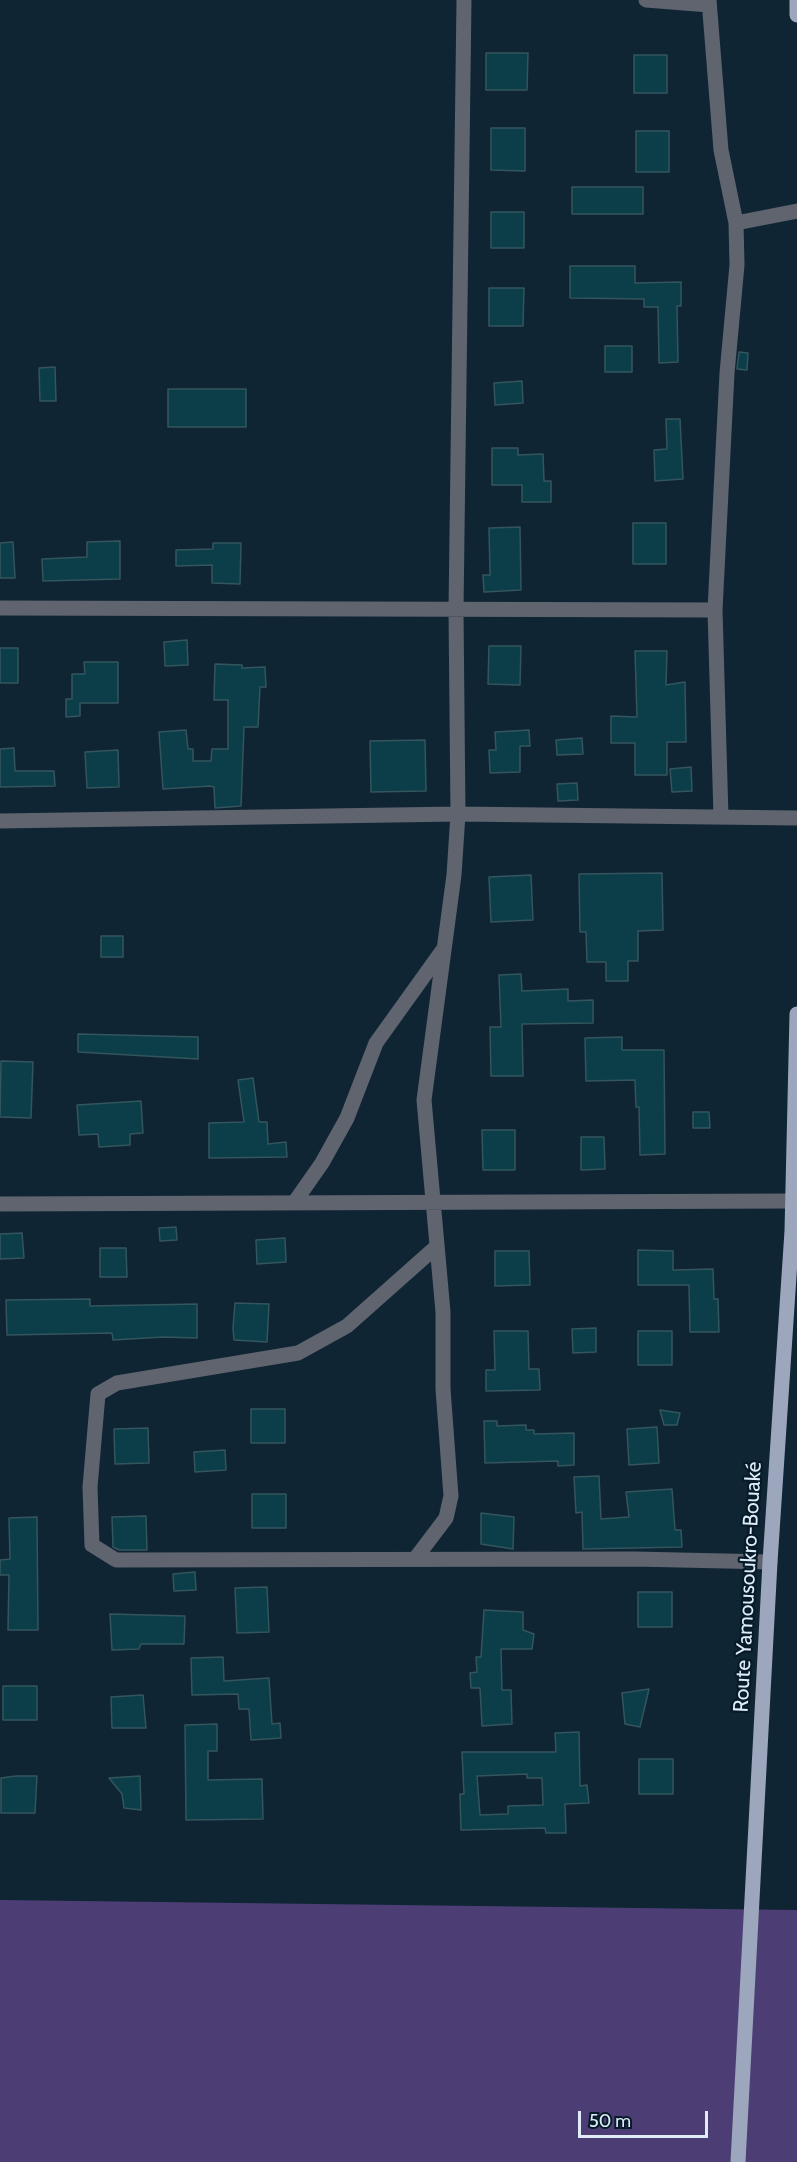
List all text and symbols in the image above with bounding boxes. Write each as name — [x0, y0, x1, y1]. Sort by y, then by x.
street label: Route Yamousoukro-Bouaké — [729, 1461, 767, 1713]
scale bar — [581, 2099, 712, 2137]
text: 50 m — [589, 2110, 631, 2132]

